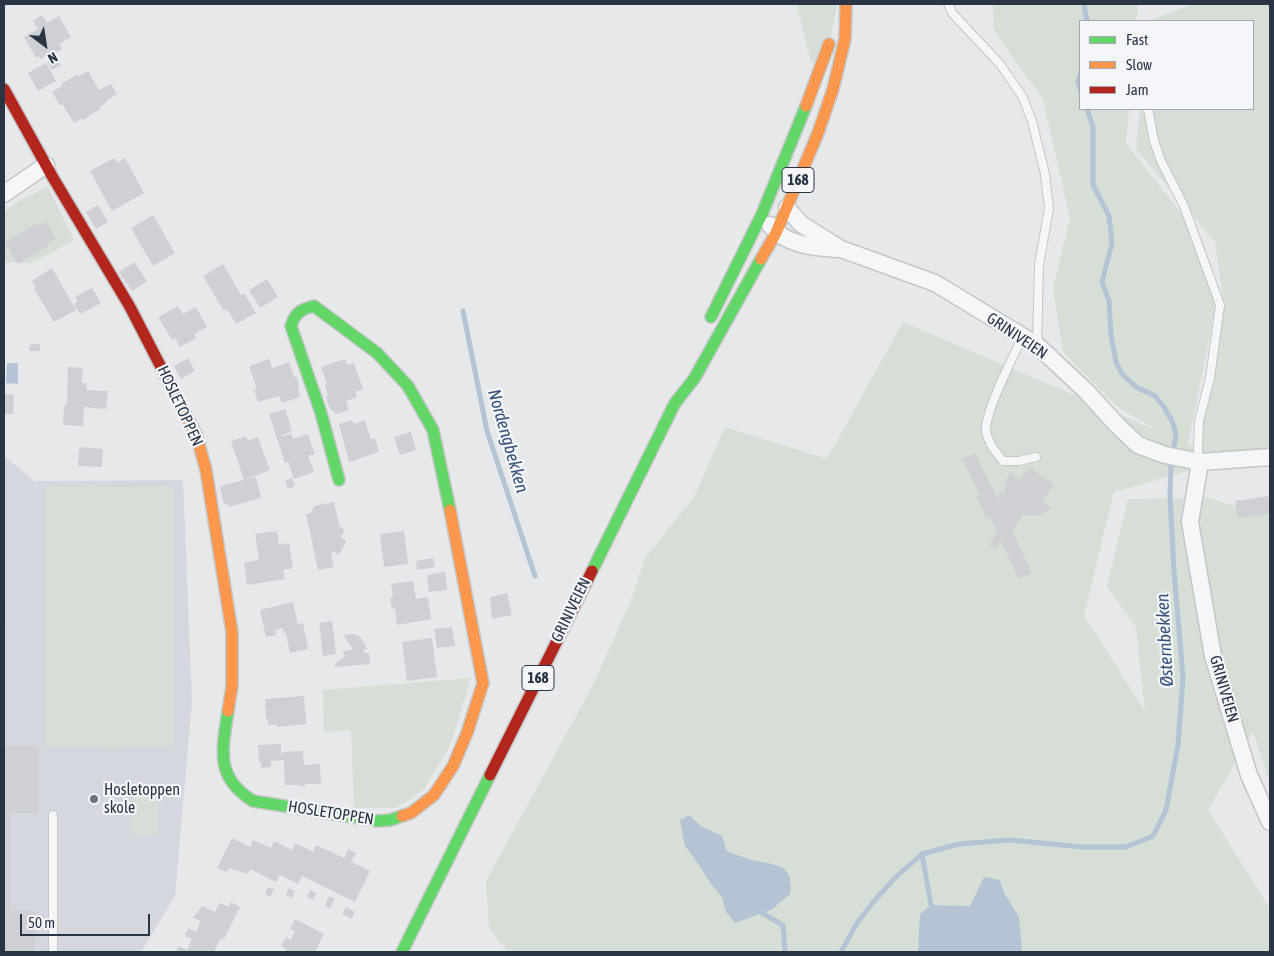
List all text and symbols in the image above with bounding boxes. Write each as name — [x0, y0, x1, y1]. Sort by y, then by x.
north arrow — [20, 20, 70, 70]
legend — [1079, 20, 1254, 110]
text: Fast — [1126, 31, 1148, 48]
text: N — [45, 49, 60, 67]
text: Slow — [1126, 56, 1152, 73]
text: Jam — [1126, 81, 1149, 98]
road number: 168 — [782, 168, 814, 192]
street label: GRINIVEIEN — [983, 309, 1051, 363]
street label: HOSLETOPPEN — [153, 363, 207, 449]
water label: Nordengbekken — [483, 387, 533, 495]
street label: GRINIVEIEN — [547, 575, 595, 645]
water label: Østernbekken — [1152, 593, 1178, 687]
street label: GRINIVEIEN — [1205, 653, 1243, 725]
road number: 168 — [522, 666, 554, 690]
place label: Hosletoppen skole — [104, 780, 180, 818]
marker: Hosletoppen skole — [88, 793, 100, 805]
street label: HOSLETOPPEN — [287, 797, 375, 829]
scale bar — [22, 904, 152, 936]
text: 50 m — [28, 914, 55, 931]

